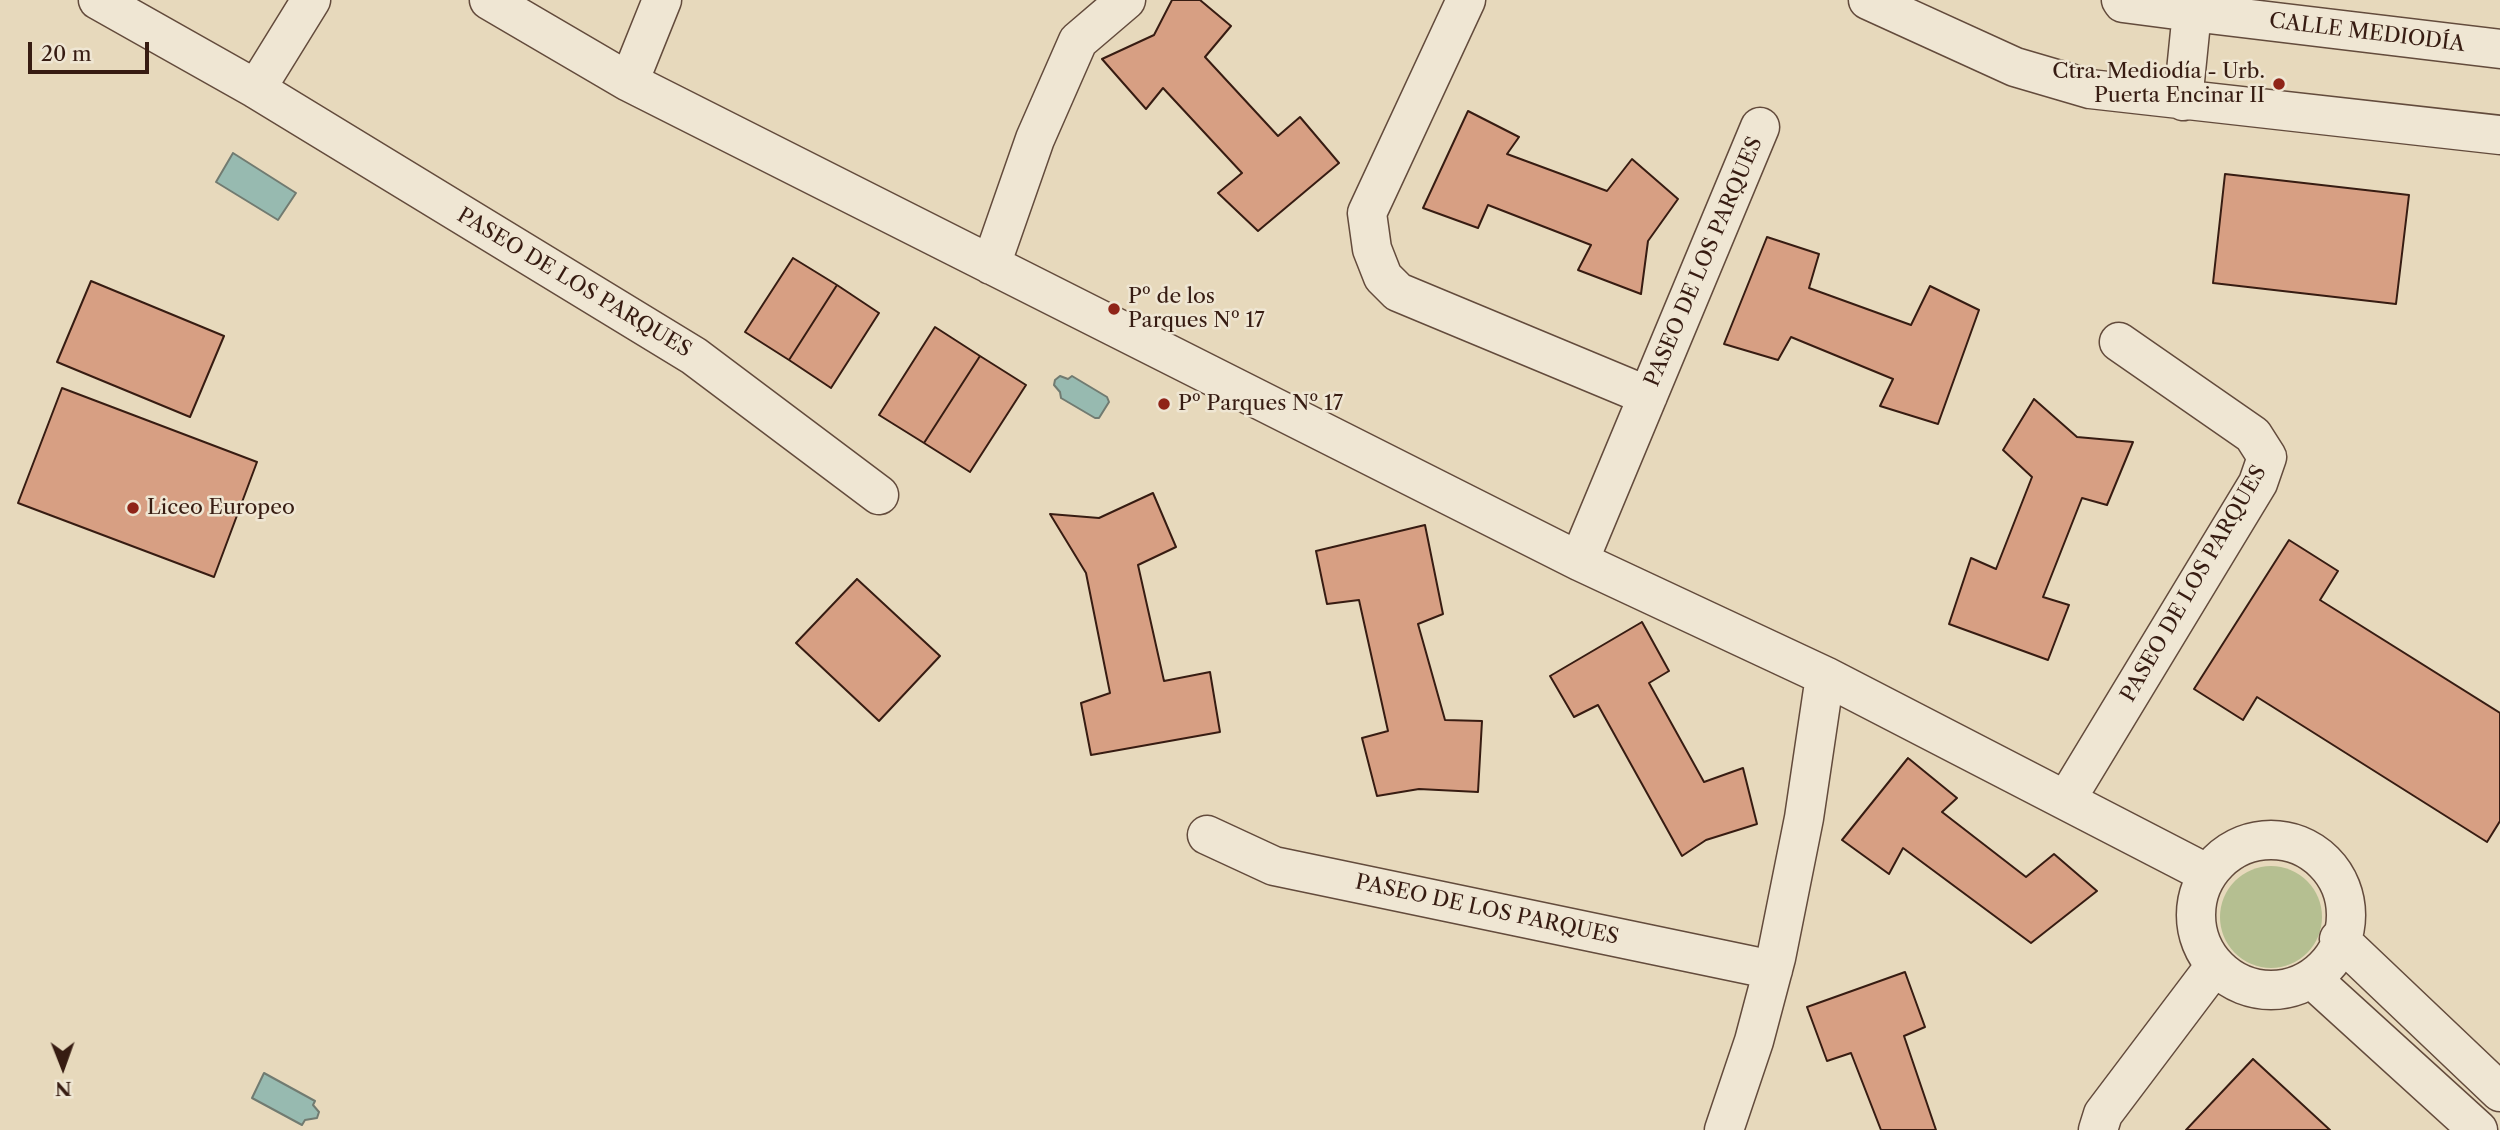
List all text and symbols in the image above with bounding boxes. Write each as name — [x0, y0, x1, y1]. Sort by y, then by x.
street label: CALLE MEDIODÍA — [2268, 8, 2466, 58]
scale bar — [32, 28, 152, 72]
text: 20 m — [41, 41, 92, 66]
place label: Ctra. Mediodía - Urb. Puerta Encinar II — [2052, 59, 2265, 109]
marker: Ctra. Mediodía - Urb. Puerta Encinar II — [2271, 76, 2287, 92]
street label: PASEO DE LOS PARQUES — [1640, 133, 1768, 391]
street label: PASEO DE LOS PARQUES — [452, 203, 696, 363]
place label: Pº de los Parques Nº 17 — [1128, 284, 1265, 334]
marker: Pº de los Parques Nº 17 — [1106, 301, 1122, 317]
place label: Pº Parques Nº 17 — [1178, 391, 1343, 417]
marker: Pº Parques Nº 17 — [1156, 396, 1172, 412]
street label: PASEO DE LOS PARQUES — [2116, 461, 2272, 707]
place label: Liceo Europeo — [147, 495, 295, 521]
marker: Liceo Europeo — [125, 500, 141, 516]
street label: PASEO DE LOS PARQUES — [1353, 870, 1621, 950]
north arrow — [28, 1032, 98, 1102]
text: N — [55, 1077, 72, 1100]

